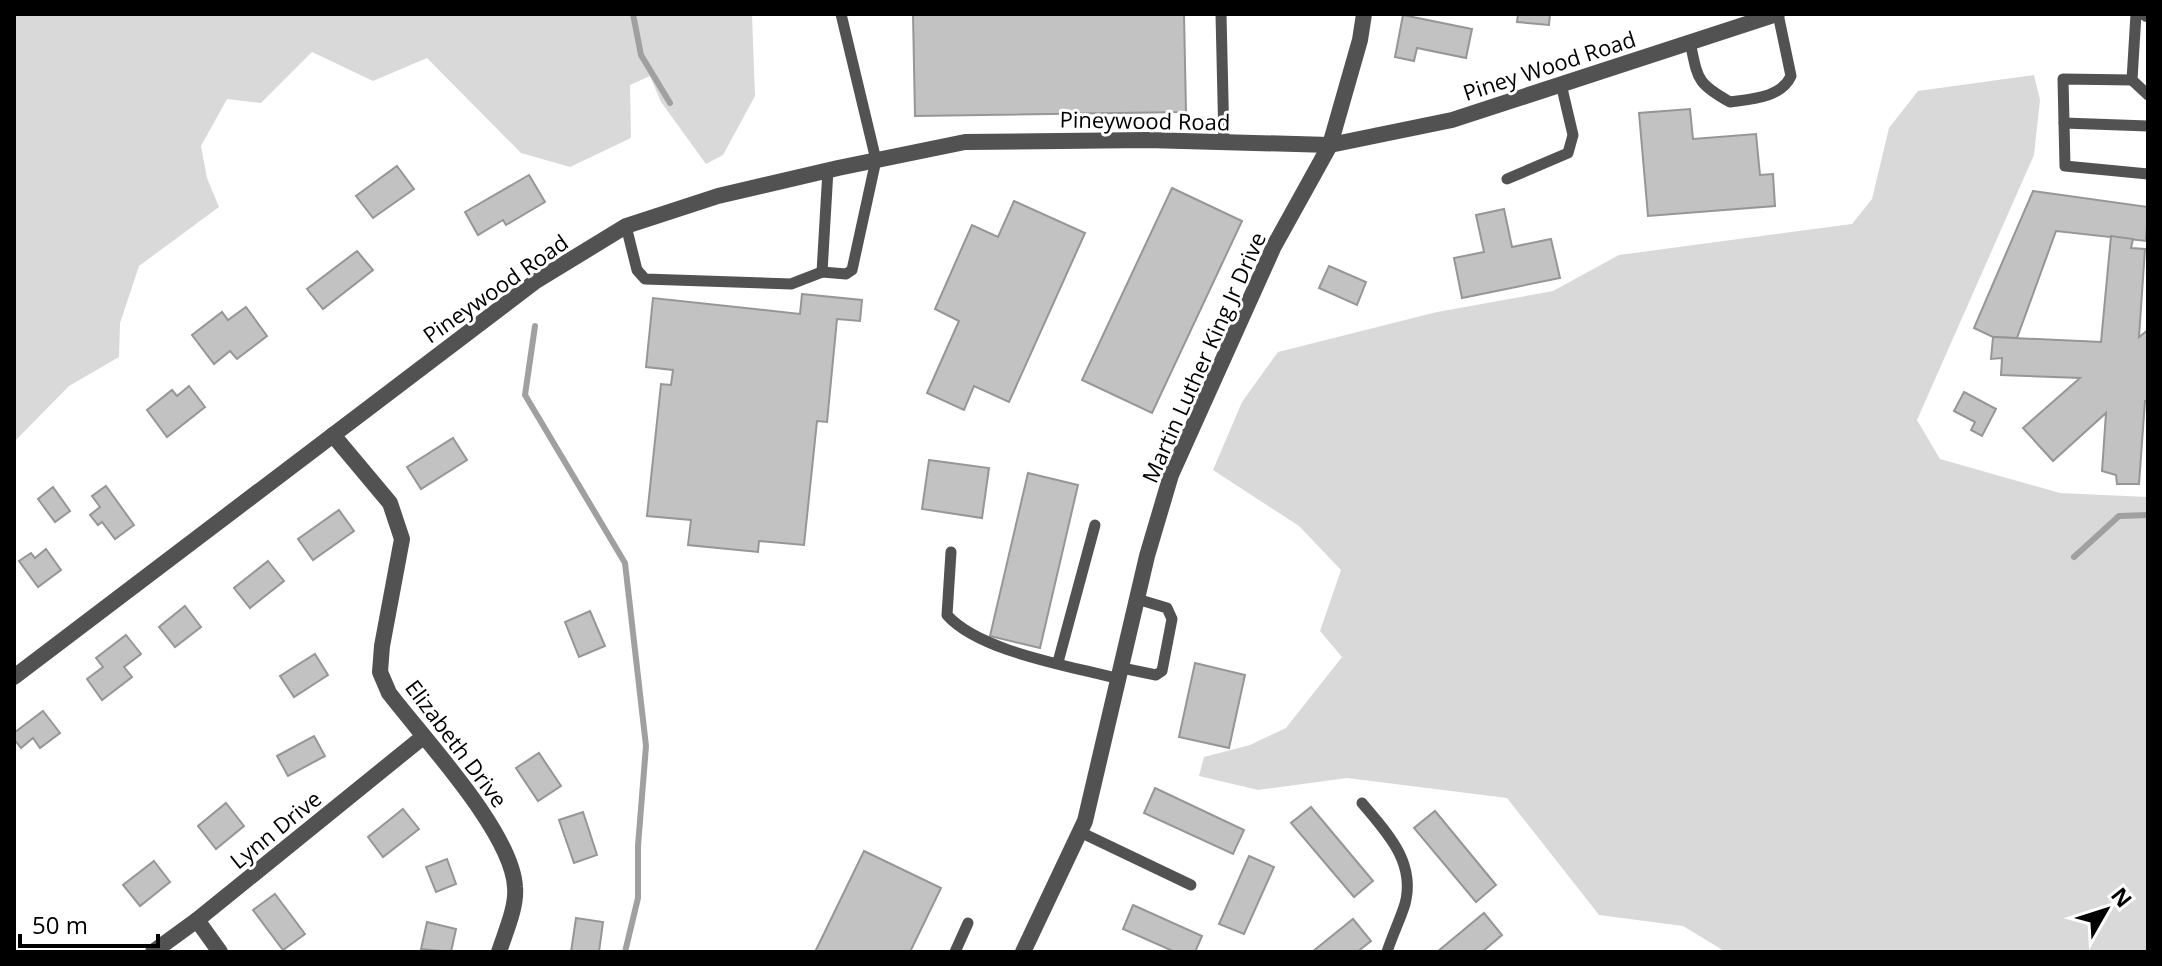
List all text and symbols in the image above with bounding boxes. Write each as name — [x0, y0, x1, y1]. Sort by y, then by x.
street label: Piney Wood Road — [1459, 23, 1639, 107]
street label: Pineywood Road — [1059, 104, 1231, 136]
street label: Pineywood Road — [416, 227, 574, 349]
street label: Martin Luther King Jr Drive — [1134, 227, 1272, 487]
street label: Elizabeth Drive — [399, 673, 515, 813]
street label: Lynn Drive — [223, 783, 327, 875]
north arrow — [2066, 870, 2146, 950]
text: N — [2105, 880, 2140, 913]
scale bar — [20, 898, 158, 948]
text: 50 m — [32, 908, 88, 941]

